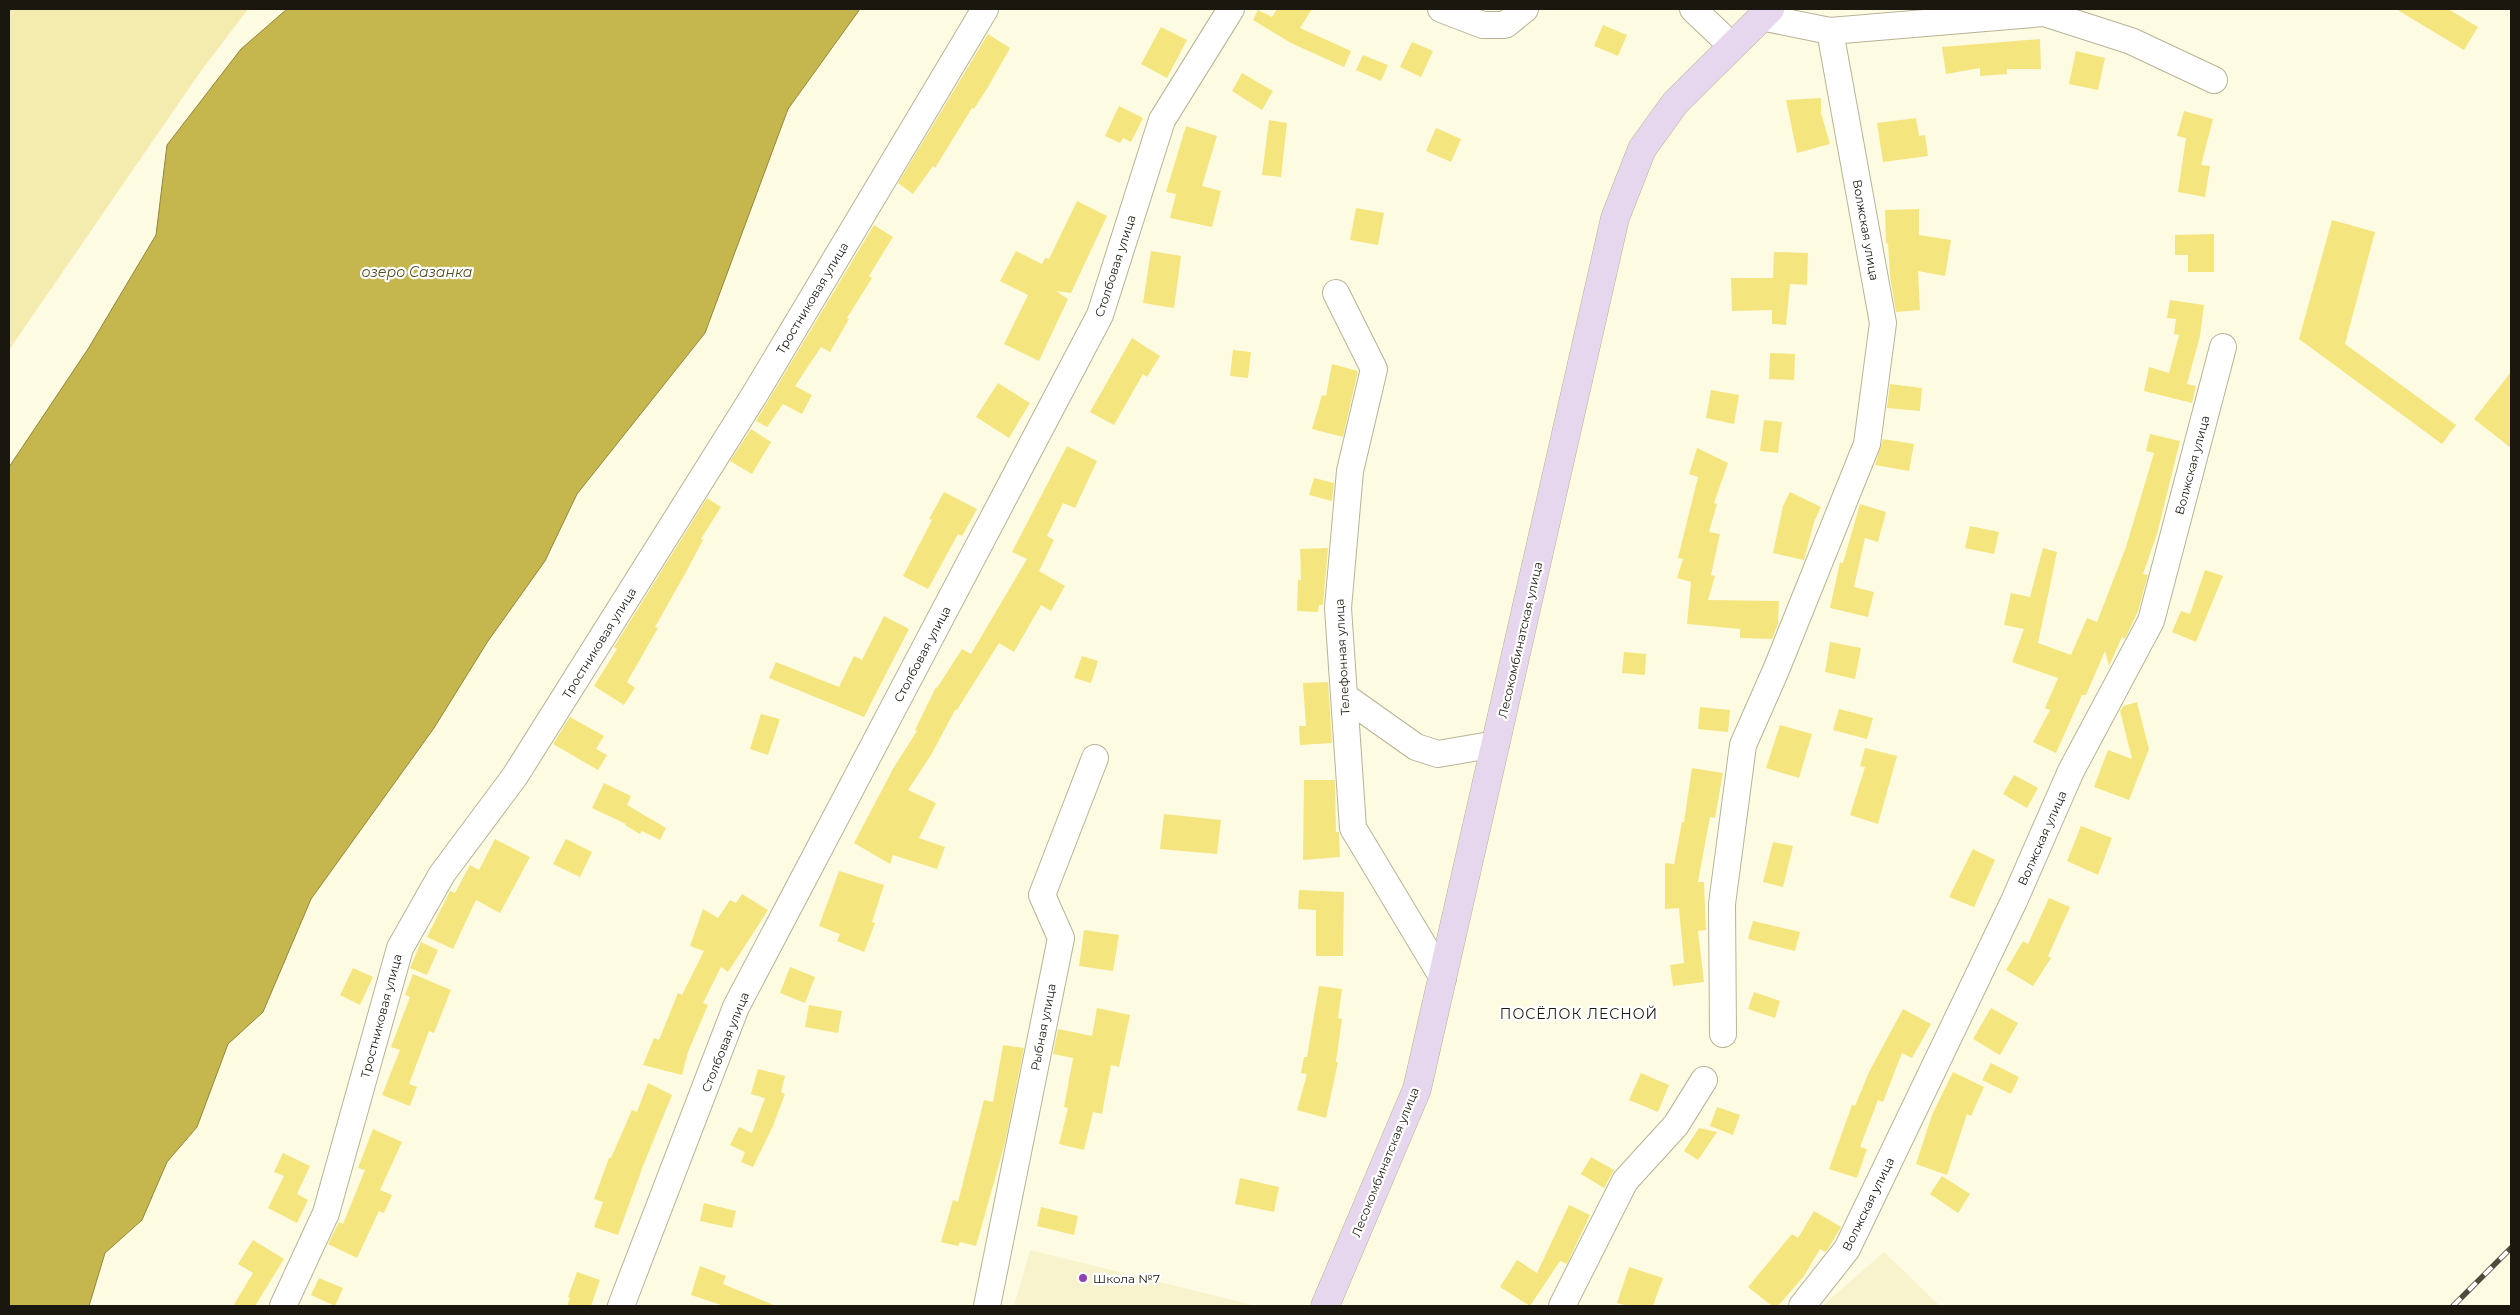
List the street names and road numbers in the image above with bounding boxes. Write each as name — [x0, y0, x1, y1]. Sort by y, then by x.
street label: Волжская улица — [1850, 178, 1882, 282]
street label: Столбовая улица — [1091, 213, 1139, 319]
street label: Тростниковая улица — [773, 239, 851, 357]
street label: Волжская улица — [2172, 414, 2212, 516]
street label: Лесокомбинатская улица — [1495, 560, 1545, 720]
street label: Тростниковая улица — [559, 585, 639, 701]
street label: Телефонная улица — [1331, 598, 1353, 716]
street label: Столбовая улица — [890, 603, 954, 705]
street label: Волжская улица — [2014, 788, 2070, 888]
street label: Тростниковая улица — [357, 952, 405, 1080]
street label: Рыбная улица — [1027, 982, 1059, 1072]
street label: Столбовая улица — [698, 990, 752, 1094]
street label: Лесокомбинатская улица — [1348, 1085, 1422, 1239]
street label: Волжская улица — [1839, 1155, 1897, 1253]

